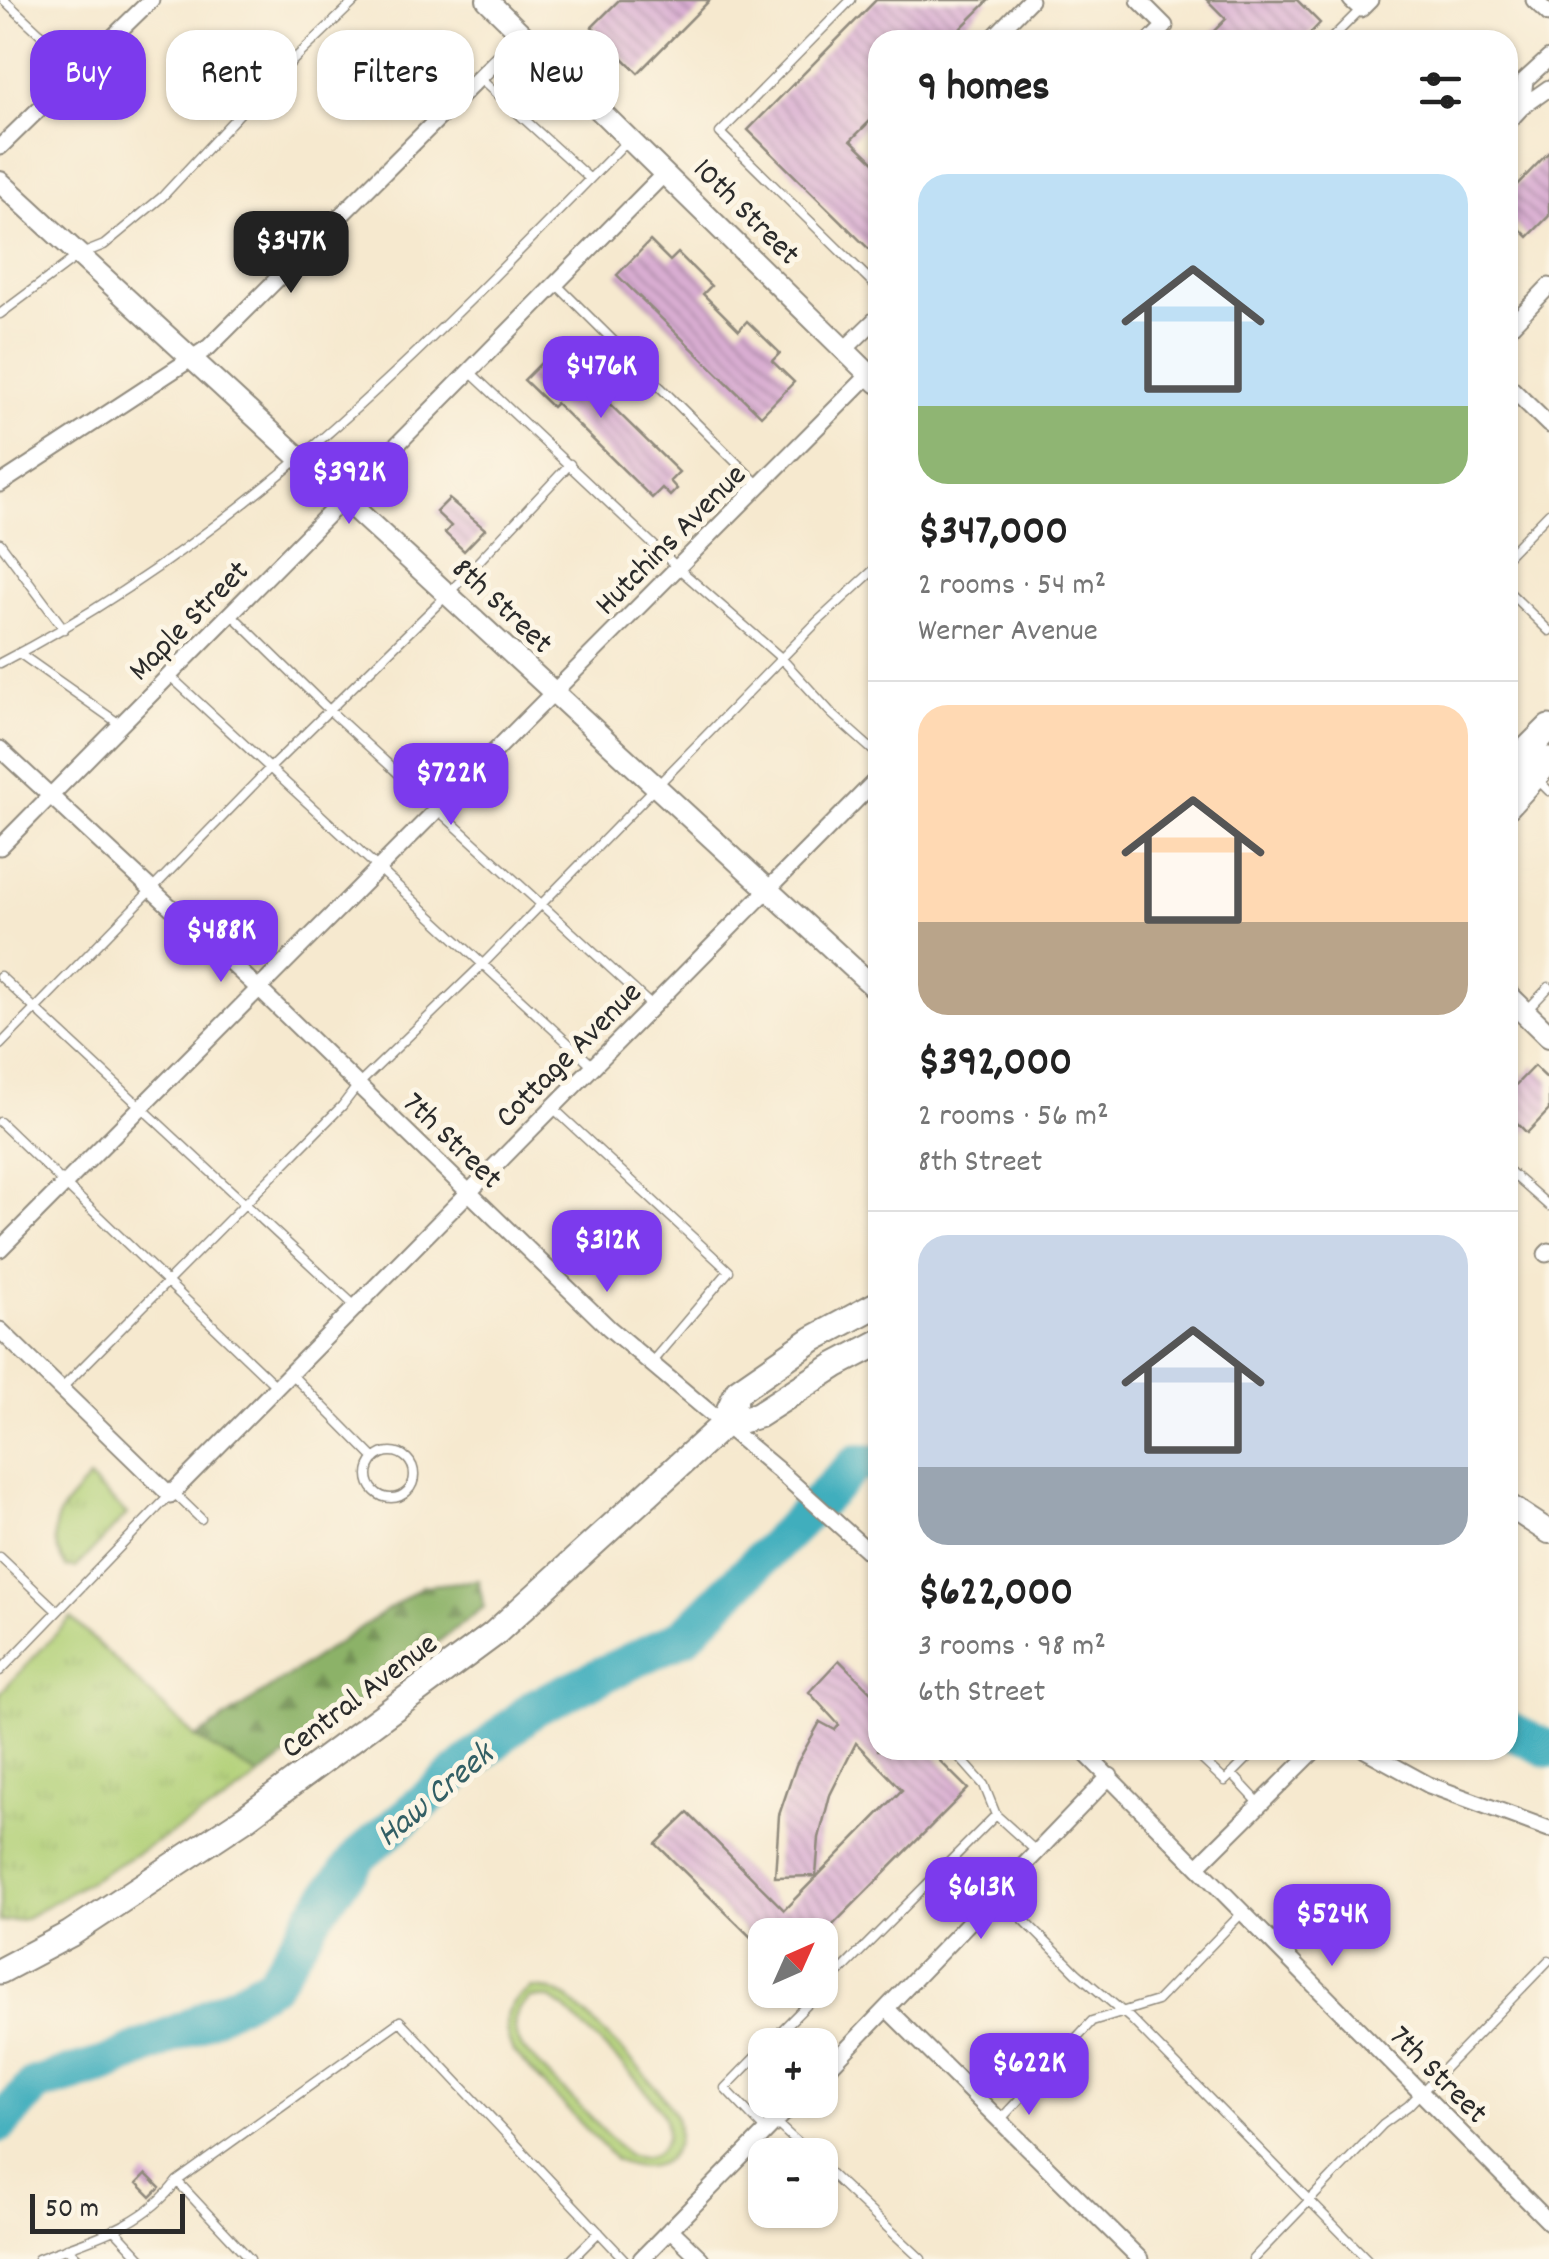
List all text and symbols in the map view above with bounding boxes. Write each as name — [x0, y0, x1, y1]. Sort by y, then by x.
chip: Buy — [30, 30, 146, 120]
chip: Rent — [166, 30, 297, 120]
chip: Filters — [317, 30, 474, 120]
chip: New — [494, 30, 619, 120]
text: 9 homes — [918, 60, 1050, 120]
icon: filters — [1413, 63, 1468, 118]
street label: 10th Street — [680, 149, 809, 278]
pin: $347K — [221, 211, 361, 296]
text: $347K — [256, 220, 326, 266]
icon: home — [1103, 239, 1283, 419]
pin: $476K — [531, 336, 671, 421]
text: $476K — [565, 345, 637, 391]
pin: $392K — [279, 442, 419, 527]
text: $392K — [312, 451, 386, 497]
street label: Hutchins Avenue — [586, 455, 759, 628]
text: $347,000 — [918, 504, 1068, 564]
street label: 8th Street — [439, 548, 562, 667]
street label: Maple Street — [119, 551, 262, 694]
text: 2 rooms · 54 m² — [918, 564, 1106, 610]
text: Werner Avenue — [918, 610, 1098, 656]
pin: $722K — [381, 743, 521, 828]
text: $722K — [415, 752, 487, 798]
icon: home — [1103, 770, 1283, 950]
pin: $488K — [151, 900, 291, 985]
text: $488K — [186, 909, 256, 955]
street label: Cottage Avenue — [487, 973, 655, 1141]
text: $392,000 — [918, 1035, 1072, 1095]
street label: 7th Street — [390, 1083, 511, 1202]
text: 2 rooms · 56 m² — [918, 1095, 1109, 1141]
text: 8th Street — [918, 1141, 1042, 1187]
pin: $312K — [537, 1210, 677, 1295]
text: $312K — [574, 1219, 640, 1265]
icon: home — [1103, 1300, 1283, 1480]
text: $622,000 — [918, 1565, 1073, 1625]
street label: Central Avenue — [273, 1624, 449, 1772]
text: 3 rooms · 98 m² — [918, 1625, 1106, 1671]
text: 6th Street — [918, 1671, 1045, 1717]
water label: Haw Creek — [366, 1730, 509, 1861]
pin: $613K — [911, 1857, 1051, 1942]
text: $613K — [947, 1866, 1015, 1912]
pin: $524K — [1262, 1884, 1402, 1969]
text: $524K — [1295, 1893, 1369, 1939]
north arrow — [748, 1918, 838, 2008]
map controls — [748, 1918, 838, 2228]
street label: 7th Street — [1376, 2016, 1497, 2137]
button: + — [748, 2028, 838, 2118]
pin: $622K — [959, 2033, 1099, 2118]
text: $622K — [992, 2042, 1066, 2088]
button: − — [748, 2138, 838, 2228]
scale bar — [30, 2189, 185, 2234]
text: 50 m — [45, 2191, 99, 2231]

